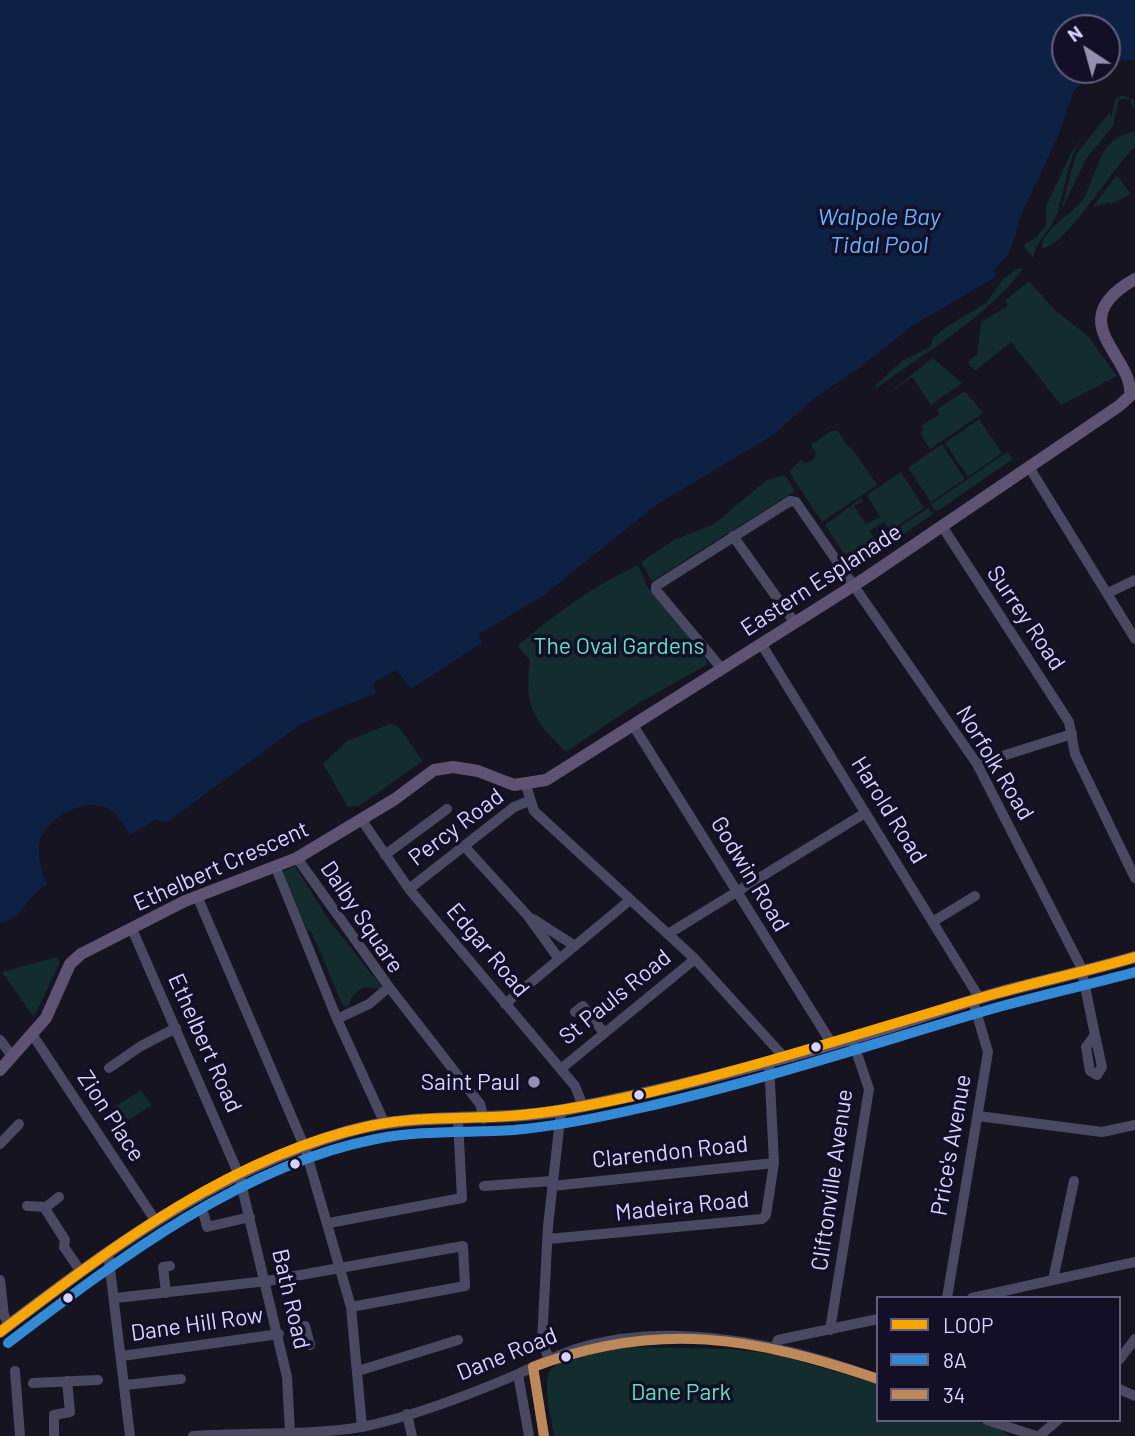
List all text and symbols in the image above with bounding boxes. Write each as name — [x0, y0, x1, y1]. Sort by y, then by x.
north arrow — [1051, 14, 1121, 84]
text: N — [1063, 20, 1086, 46]
water label: Walpole Bay Tidal Pool — [818, 203, 940, 259]
street label: Eastern Esplanade — [735, 518, 907, 642]
street label: Surrey Road — [981, 560, 1071, 676]
park label: The Oval Gardens — [533, 632, 705, 660]
street label: Norfolk Road — [950, 701, 1040, 825]
street label: Harold Road — [845, 751, 933, 869]
street label: Percy Road — [403, 782, 509, 872]
street label: Godwin Road — [705, 811, 795, 937]
street label: Ethelbert Crescent — [129, 815, 313, 917]
street label: Dalby Square — [314, 856, 410, 978]
street label: Edgar Road — [441, 897, 535, 1003]
street label: St Pauls Road — [554, 944, 676, 1050]
street label: Ethelbert Road — [162, 969, 248, 1117]
unlabelled marker — [809, 1040, 823, 1054]
street label: Zion Place — [71, 1065, 151, 1167]
place label: Saint Paul — [421, 1068, 520, 1096]
street label: Price's Avenue — [925, 1072, 977, 1218]
marker: Saint Paul — [526, 1074, 542, 1090]
street label: Cliftonville Avenue — [806, 1087, 858, 1273]
unlabelled marker — [632, 1088, 646, 1102]
street label: Clarendon Road — [591, 1130, 749, 1174]
unlabelled marker — [288, 1157, 302, 1171]
street label: Madeira Road — [614, 1185, 750, 1227]
street label: Bath Road — [266, 1246, 316, 1352]
unlabelled marker — [61, 1291, 75, 1305]
legend — [876, 1296, 1121, 1422]
street label: Dane Hill Row — [129, 1301, 265, 1347]
text: LOOP — [943, 1312, 993, 1337]
street label: Dane Road — [453, 1321, 561, 1387]
text: 8A — [943, 1347, 967, 1372]
unlabelled marker — [559, 1350, 573, 1364]
park label: Dane Park — [631, 1378, 731, 1406]
text: 34 — [943, 1382, 965, 1407]

